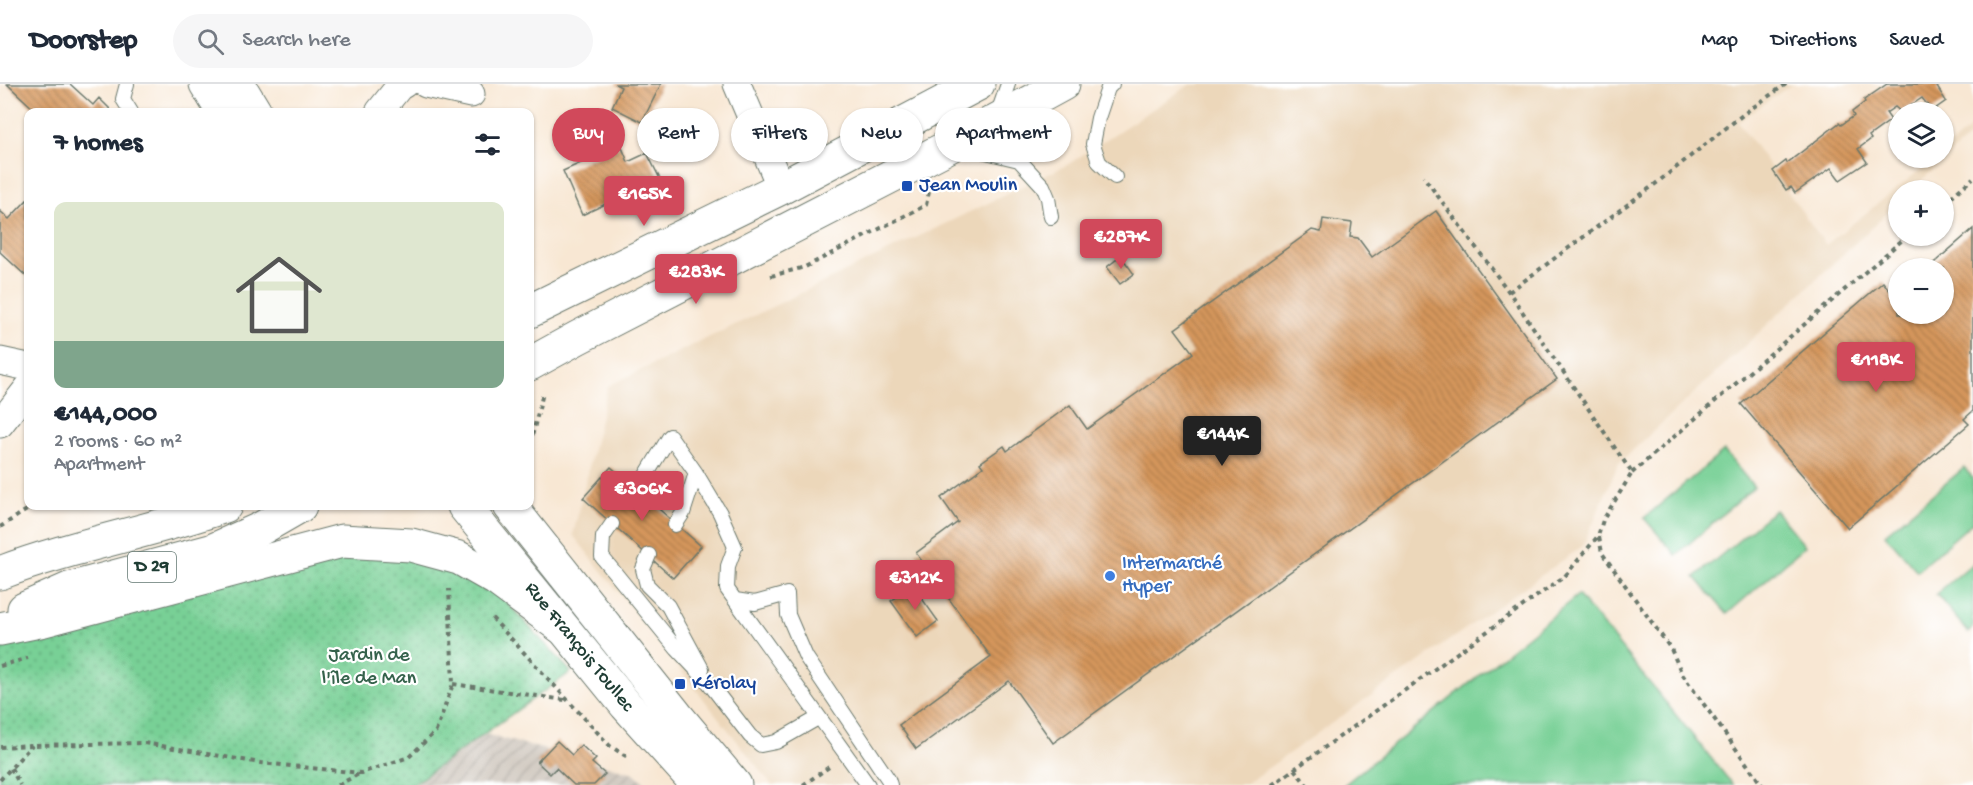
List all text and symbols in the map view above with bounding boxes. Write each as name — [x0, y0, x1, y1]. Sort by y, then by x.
search box — [173, 14, 593, 68]
text: Doorstep — [30, 25, 137, 58]
icon: search — [194, 25, 227, 58]
text: Search here — [242, 28, 351, 54]
text: Map — [1701, 29, 1738, 54]
text: Directions — [1771, 29, 1856, 54]
text: Saved — [1889, 29, 1943, 54]
map controls — [1888, 102, 1954, 324]
button: layers — [1888, 102, 1954, 168]
chip: Buy — [552, 108, 625, 162]
chip: Rent — [637, 108, 719, 162]
chip: Filters — [731, 108, 828, 162]
chip: New — [840, 108, 923, 162]
chip: Apartment — [935, 108, 1071, 162]
icon: filters — [471, 128, 504, 161]
text: 7 homes — [54, 129, 143, 160]
place label: Jean Moulin — [919, 175, 1018, 198]
pin: €165K — [602, 176, 686, 227]
marker: Jean Moulin — [900, 179, 914, 193]
button: + — [1888, 180, 1954, 246]
text: €165K — [618, 184, 670, 207]
pin: €287K — [1079, 219, 1163, 270]
text: €287K — [1094, 227, 1148, 250]
icon: home — [225, 241, 333, 349]
pin: €283K — [654, 254, 738, 305]
button: − — [1888, 258, 1954, 324]
text: €283K — [669, 262, 723, 285]
pin: €118K — [1834, 342, 1918, 393]
text: €118K — [1851, 350, 1901, 373]
text: €144,000 — [54, 400, 157, 431]
pin: €144K — [1180, 416, 1264, 467]
text: €144K — [1197, 424, 1247, 447]
text: 2 rooms · 60 m² — [54, 431, 182, 454]
text: Apartment — [54, 454, 144, 477]
pin: €306K — [600, 471, 684, 522]
text: €306K — [615, 479, 669, 502]
road number: D 29 — [128, 552, 176, 582]
place label: Intermarché Hyper — [1122, 553, 1223, 599]
pin: €312K — [873, 560, 957, 611]
text: €312K — [889, 568, 941, 591]
marker: Intermarché Hyper — [1103, 569, 1117, 583]
street label: Rue François Toullec — [519, 578, 639, 718]
park label: Jardin de l'île de Man — [322, 645, 417, 691]
place label: Kérolay — [692, 673, 756, 696]
marker: Kérolay — [673, 677, 687, 691]

